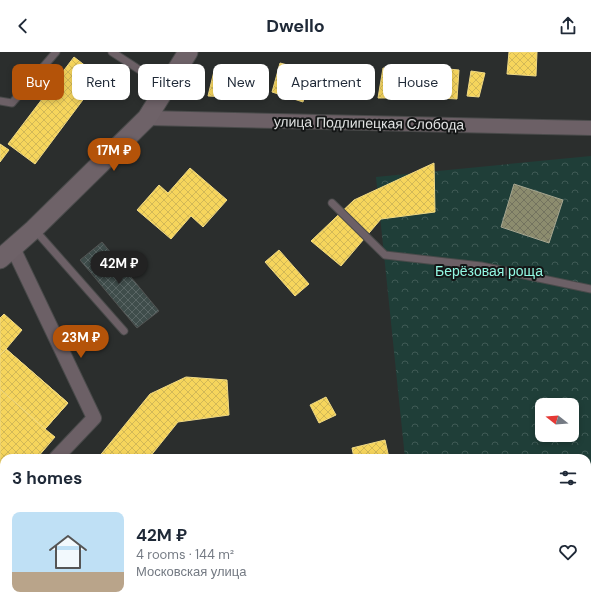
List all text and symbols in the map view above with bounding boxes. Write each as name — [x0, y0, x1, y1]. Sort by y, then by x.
text: Dwello — [266, 14, 325, 38]
icon: back — [12, 15, 34, 37]
icon: share — [557, 15, 579, 37]
chip: Buy — [12, 64, 64, 100]
chip: Rent — [72, 64, 130, 100]
chip: Filters — [138, 64, 205, 100]
chip: New — [213, 64, 269, 100]
chip: Apartment — [277, 64, 375, 100]
chip: House — [383, 64, 452, 100]
street label: улица Подлипецкая Слобода — [274, 112, 465, 134]
pin: 17M ₽ — [86, 138, 142, 172]
text: 17M ₽ — [97, 142, 131, 159]
pin: 42M ₽ — [91, 251, 147, 285]
text: 42M ₽ — [99, 255, 139, 272]
park label: Берёзовая роща — [435, 262, 543, 280]
pin: 23M ₽ — [53, 325, 109, 359]
text: 23M ₽ — [62, 329, 100, 346]
north arrow — [535, 398, 579, 442]
map controls — [535, 398, 579, 442]
text: 3 homes — [12, 467, 82, 489]
icon: filters — [557, 467, 579, 489]
text: 42M ₽ — [136, 524, 187, 546]
icon: home — [44, 528, 92, 576]
icon: heart — [557, 541, 579, 563]
text: 4 rooms · 144 m² — [136, 546, 234, 563]
text: Московская улица — [136, 563, 246, 580]

